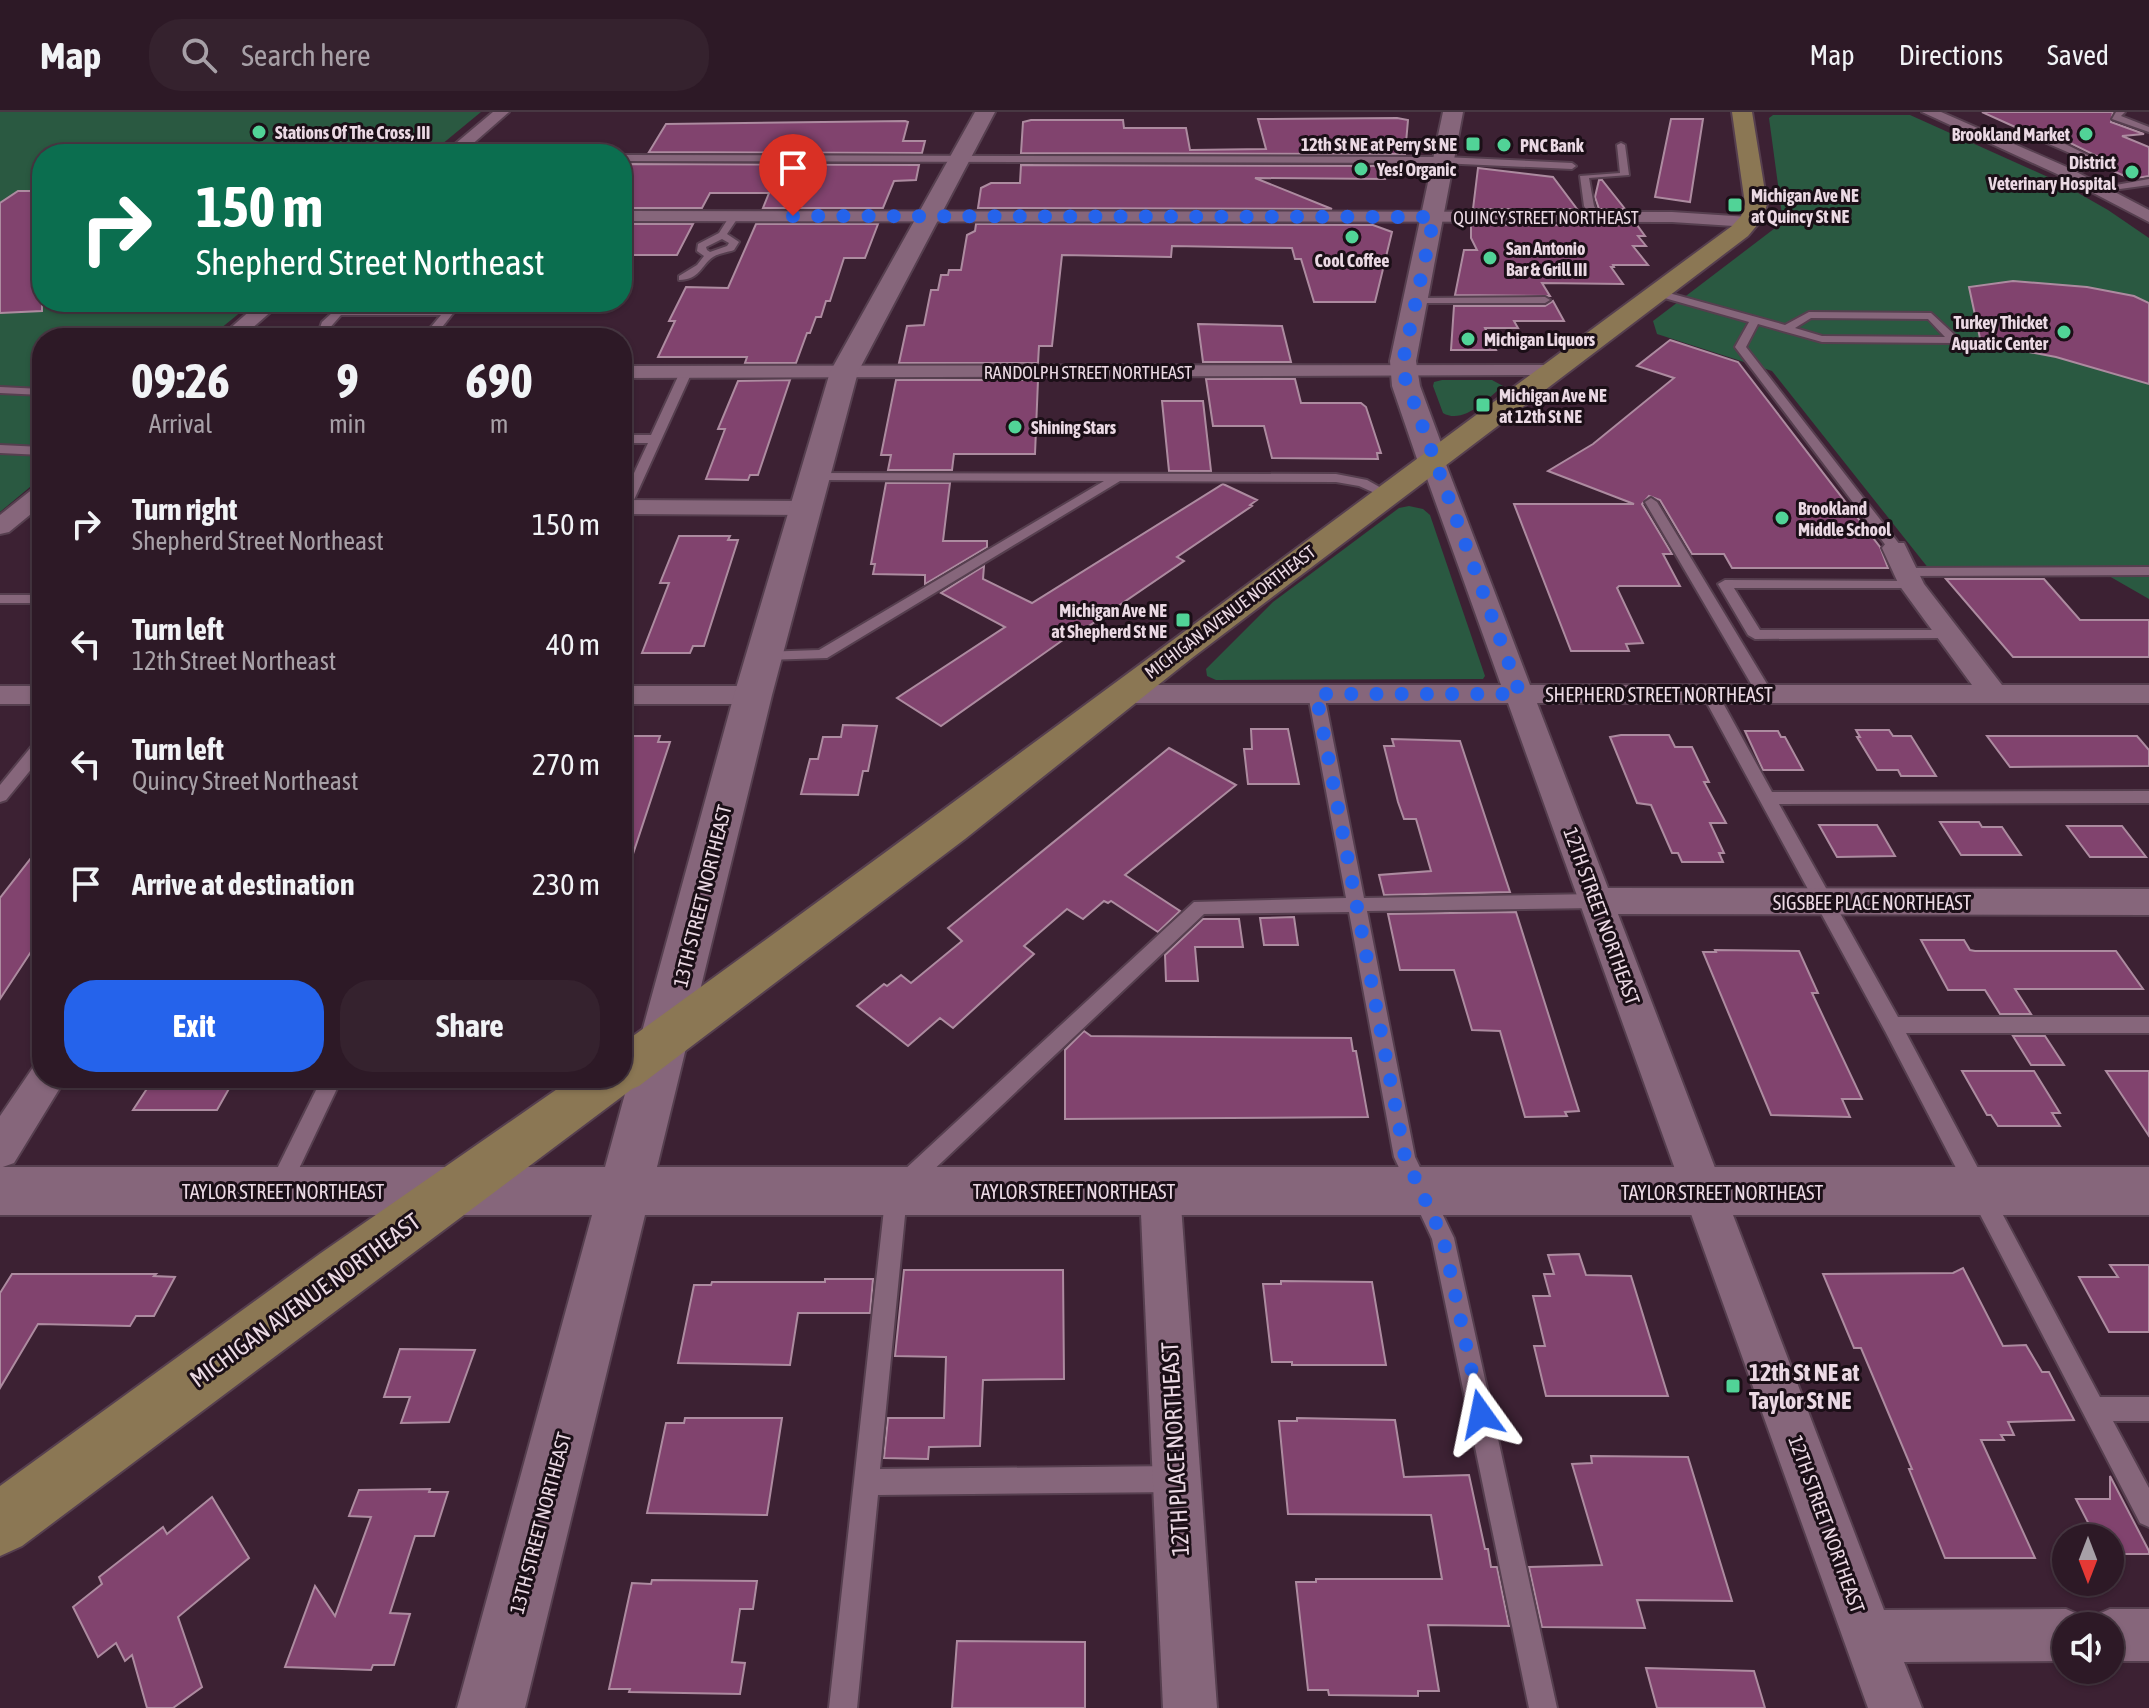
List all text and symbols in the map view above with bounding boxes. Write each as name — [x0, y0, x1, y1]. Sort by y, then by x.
search box — [149, 19, 709, 91]
icon: search — [177, 33, 221, 77]
text: Map — [40, 34, 101, 77]
text: Search here — [241, 38, 371, 72]
text: Map — [1810, 39, 1855, 71]
text: Directions — [1899, 39, 2003, 71]
text: Saved — [2047, 39, 2109, 71]
place label: Stations Of The Cross, III — [275, 122, 430, 143]
marker: Stations Of The Cross, III — [250, 123, 268, 141]
place label: Brookland Market — [1952, 124, 2071, 145]
marker: Brookland Market — [2077, 125, 2095, 143]
pin — [759, 134, 827, 216]
place label: 12th St NE at Perry St NE — [1301, 134, 1457, 155]
marker: 12th St NE at Perry St NE — [1464, 135, 1482, 153]
place label: PNC Bank — [1520, 135, 1585, 156]
marker: PNC Bank — [1495, 136, 1513, 154]
icon: arrive — [771, 146, 815, 190]
place label: District Veterinary Hospital — [1987, 152, 2117, 194]
place label: Yes! Organic — [1376, 159, 1456, 180]
marker: Yes! Organic — [1352, 160, 1370, 178]
marker: District Veterinary Hospital — [2123, 163, 2141, 181]
text: 150 m — [196, 175, 323, 239]
icon: right — [64, 176, 168, 280]
place label: Michigan Ave NE at Quincy St NE — [1751, 185, 1859, 227]
marker: Michigan Ave NE at Quincy St NE — [1726, 196, 1744, 214]
street label: QUINCY STREET NORTHEAST — [1453, 207, 1639, 228]
marker: Cool Coffee — [1343, 228, 1361, 246]
place label: San Antonio Bar & Grill III — [1506, 238, 1587, 280]
text: Shepherd Street Northeast — [196, 241, 545, 283]
marker: San Antonio Bar & Grill III — [1481, 249, 1499, 267]
place label: Cool Coffee — [1315, 250, 1389, 271]
place label: Turkey Thicket Aquatic Center — [1951, 312, 2049, 354]
marker: Turkey Thicket Aquatic Center — [2055, 323, 2073, 341]
place label: Michigan Liquors — [1484, 329, 1596, 350]
marker: Michigan Liquors — [1459, 330, 1477, 348]
text: 09:26 — [131, 353, 230, 408]
text: 9 — [336, 353, 359, 408]
text: 690 — [465, 353, 533, 408]
street label: RANDOLPH STREET NORTHEAST — [984, 362, 1192, 383]
place label: Michigan Ave NE at 12th St NE — [1499, 385, 1607, 427]
marker: Michigan Ave NE at 12th St NE — [1474, 396, 1492, 414]
text: Arrival — [149, 409, 212, 439]
text: min — [329, 409, 366, 439]
text: m — [490, 409, 508, 439]
place label: Shining Stars — [1031, 417, 1117, 438]
marker: Shining Stars — [1006, 418, 1024, 436]
text: Turn right — [132, 492, 238, 526]
place label: Brookland Middle School — [1798, 498, 1891, 540]
icon: right — [64, 502, 108, 546]
text: 150 m — [532, 507, 600, 541]
marker: Brookland Middle School — [1773, 509, 1791, 527]
text: Shepherd Street Northeast — [132, 526, 384, 556]
street label: MICHIGAN AVENUE NORTHEAST — [1141, 541, 1319, 683]
place label: Michigan Ave NE at Shepherd St NE — [1051, 600, 1167, 642]
marker: Michigan Ave NE at Shepherd St NE — [1174, 611, 1192, 629]
text: Turn left — [132, 612, 224, 646]
icon: left — [64, 622, 108, 666]
text: 40 m — [546, 627, 600, 661]
text: 12th Street Northeast — [132, 646, 336, 676]
street label: SHEPHERD STREET NORTHEAST — [1545, 683, 1773, 706]
text: Turn left — [132, 732, 224, 766]
icon: left — [64, 742, 108, 786]
text: 270 m — [532, 747, 600, 781]
text: Quincy Street Northeast — [132, 766, 358, 796]
street label: 13TH STREET NORTHEAST — [668, 802, 736, 990]
street label: 12TH STREET NORTHEAST — [1559, 824, 1645, 1008]
icon: arrive — [64, 862, 108, 906]
text: Arrive at destination — [132, 867, 354, 901]
text: 230 m — [532, 867, 600, 901]
street label: SIGSBEE PLACE NORTHEAST — [1773, 891, 1972, 914]
button: Exit — [64, 980, 324, 1072]
button: Share — [340, 980, 600, 1072]
street label: TAYLOR STREET NORTHEAST — [182, 1180, 384, 1203]
street label: TAYLOR STREET NORTHEAST — [973, 1180, 1175, 1203]
street label: TAYLOR STREET NORTHEAST — [1621, 1181, 1823, 1204]
street label: MICHIGAN AVENUE NORTHEAST — [185, 1207, 425, 1392]
street label: 12TH PLACE NORTHEAST — [1156, 1341, 1194, 1557]
place label: 12th St NE at Taylor St NE — [1749, 1359, 1860, 1414]
position arrow — [1439, 1372, 1523, 1456]
marker: 12th St NE at Taylor St NE — [1724, 1377, 1742, 1395]
street label: 13TH STREET NORTHEAST — [505, 1429, 575, 1616]
street label: 12TH STREET NORTHEAST — [1784, 1432, 1870, 1616]
north arrow — [2052, 1524, 2124, 1596]
map controls — [2052, 1524, 2124, 1684]
button: sound — [2052, 1612, 2124, 1684]

